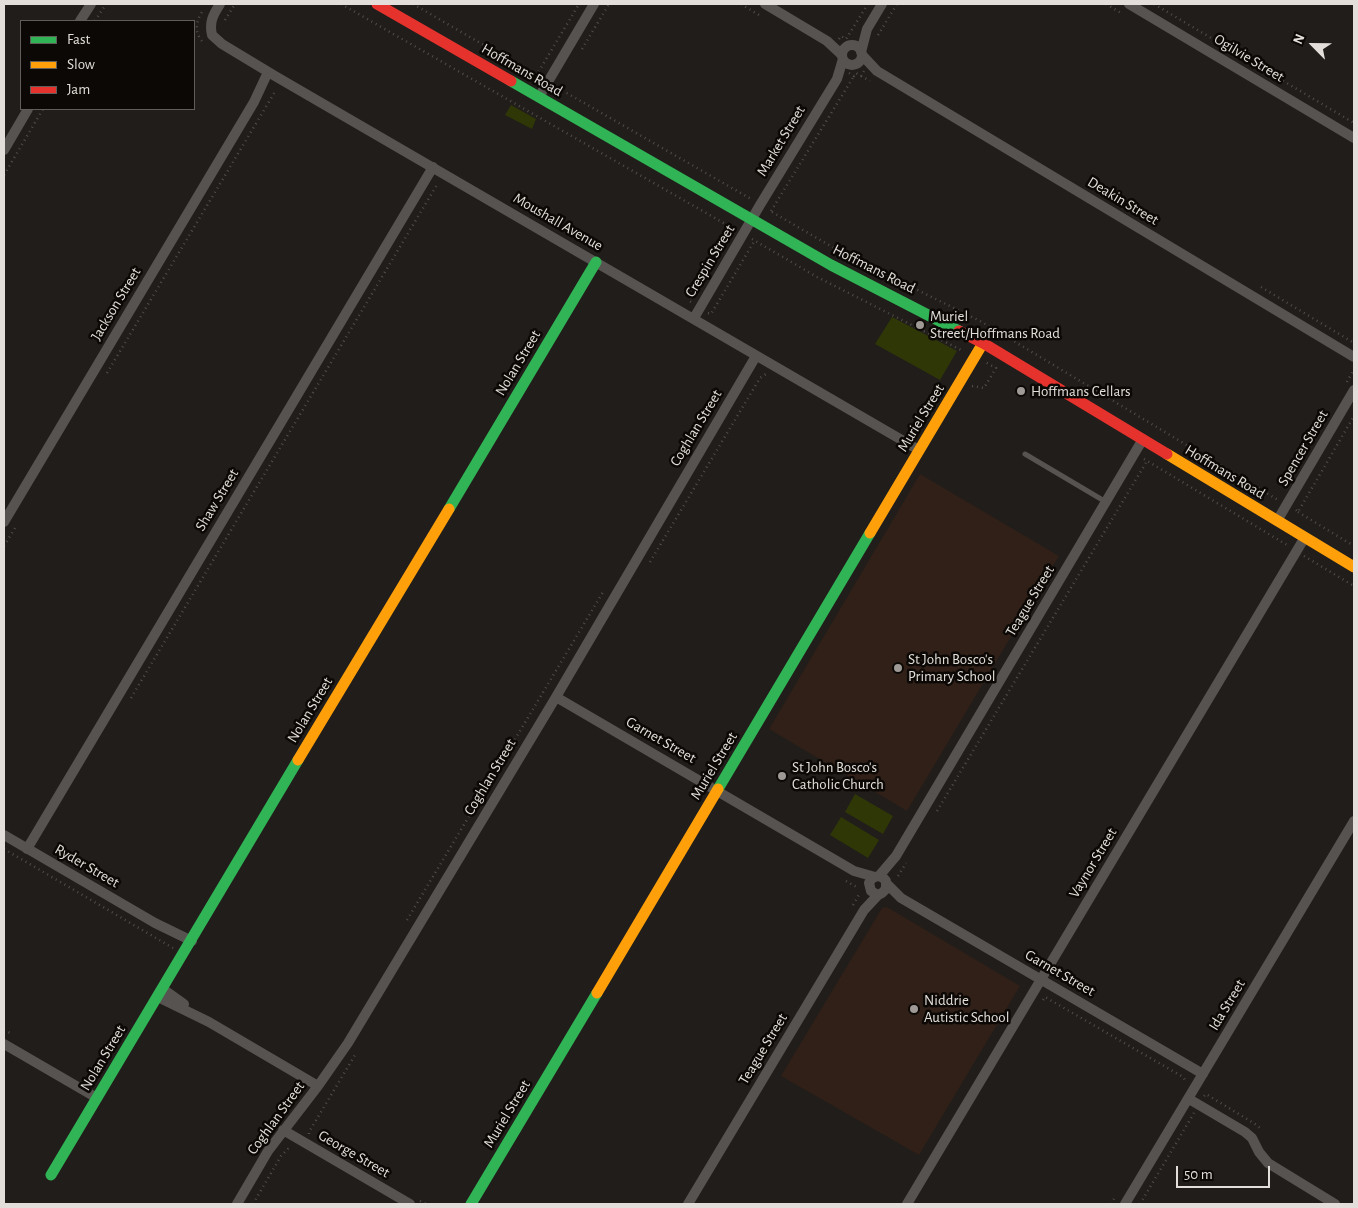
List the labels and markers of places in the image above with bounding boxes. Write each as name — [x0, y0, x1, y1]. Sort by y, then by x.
place label: Muriel Street/Hoffmans Road — [930, 307, 1060, 342]
marker: Muriel Street/Hoffmans Road — [914, 319, 926, 331]
place label: Hoffmans Cellars — [1031, 382, 1131, 400]
marker: Hoffmans Cellars — [1015, 385, 1027, 397]
place label: St John Bosco's Primary School — [908, 650, 996, 685]
marker: St John Bosco's Primary School — [892, 662, 904, 674]
place label: St John Bosco's Catholic Church — [792, 758, 884, 793]
marker: St John Bosco's Catholic Church — [776, 770, 788, 782]
place label: Niddrie Autistic School — [924, 991, 1009, 1026]
marker: Niddrie Autistic School — [908, 1003, 920, 1015]

